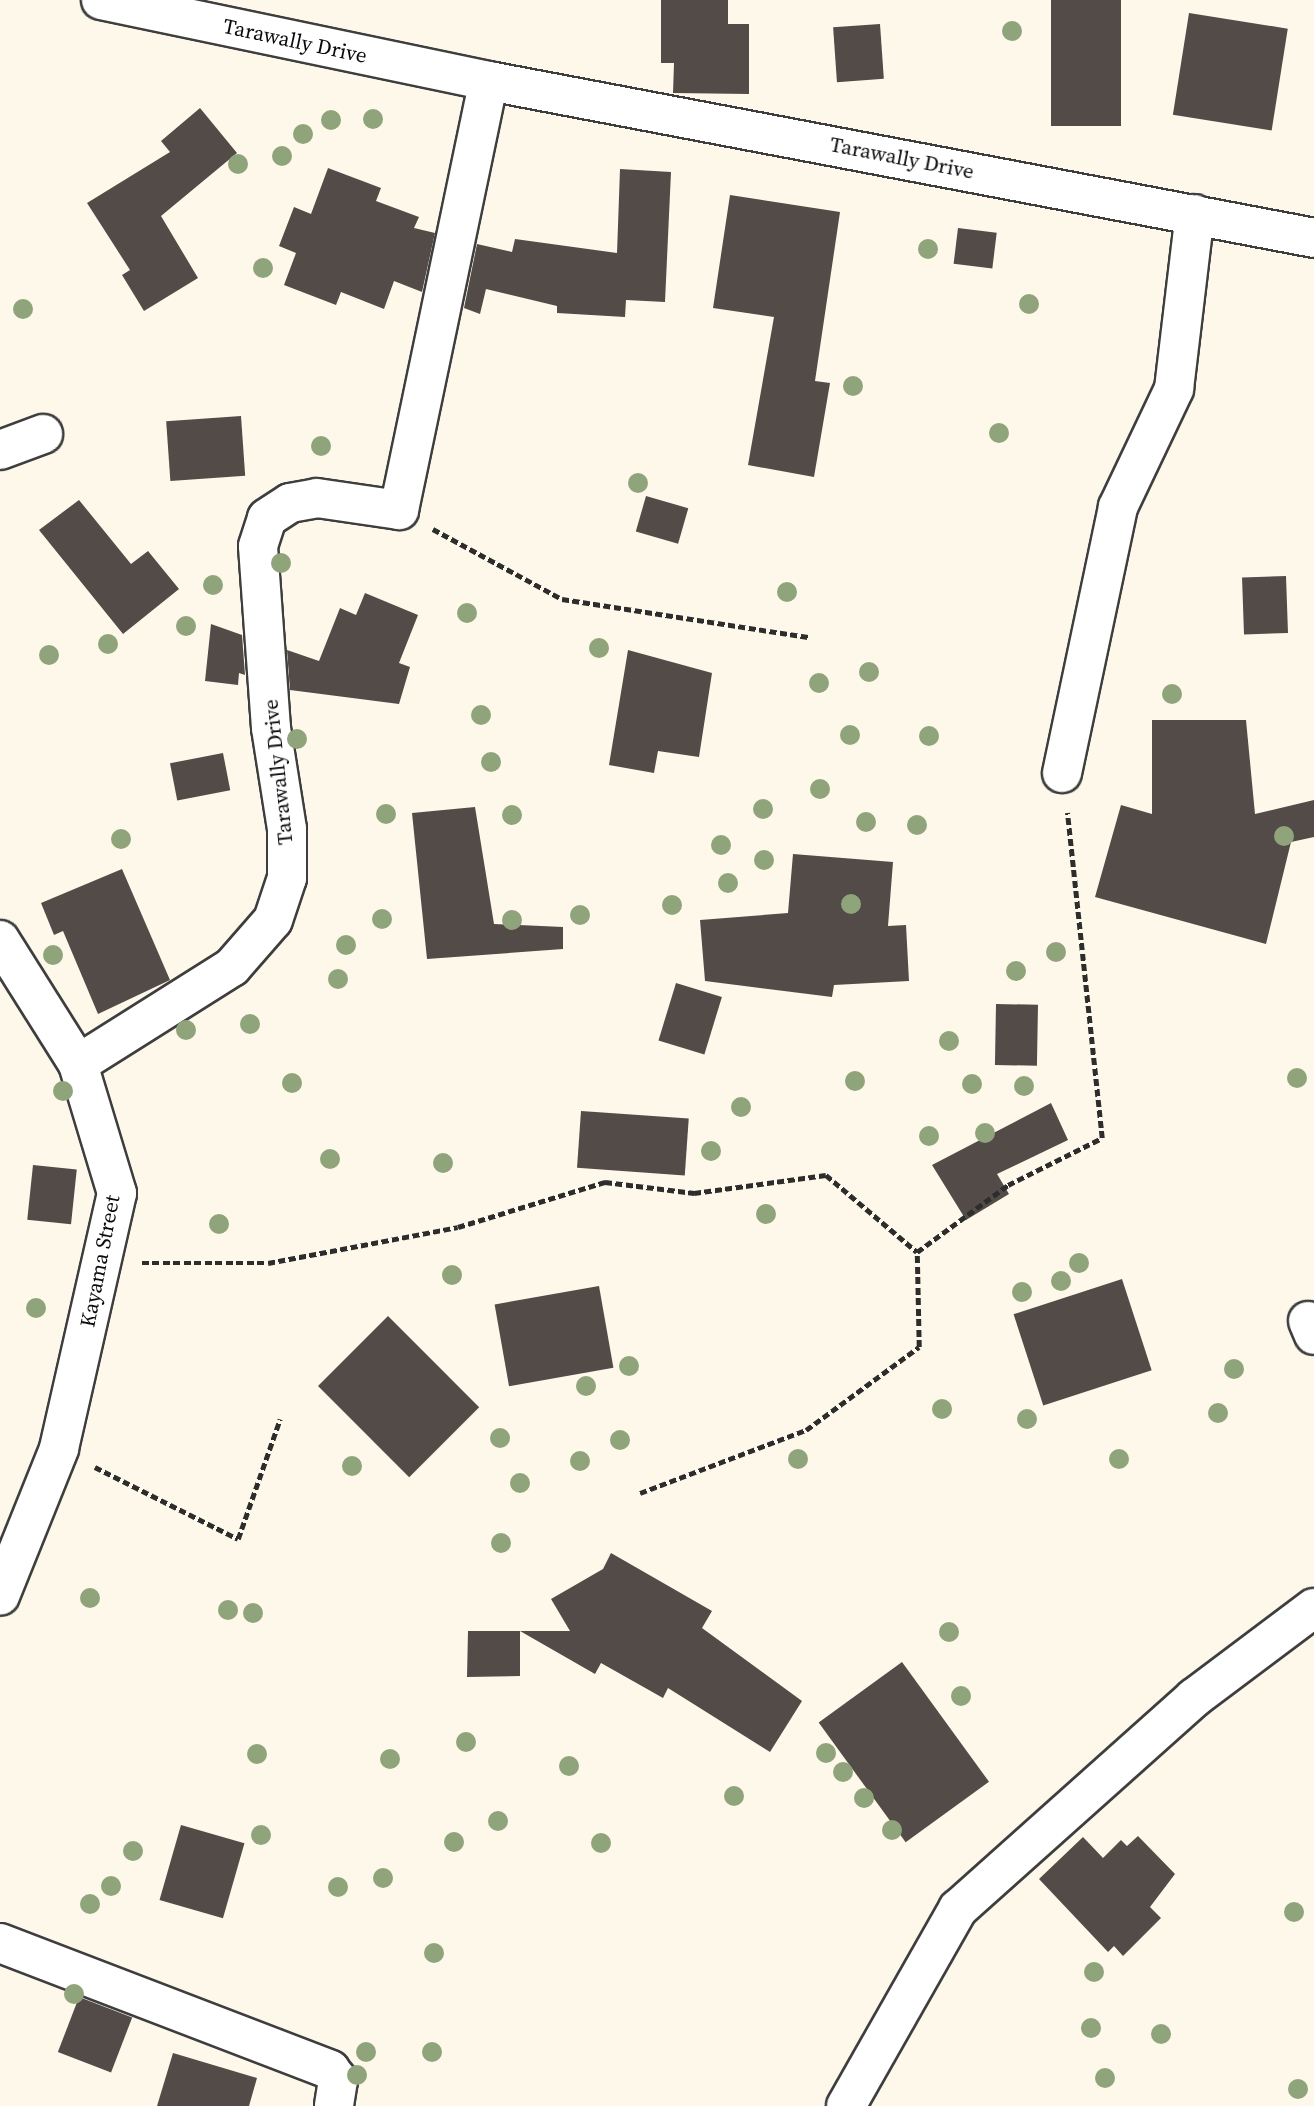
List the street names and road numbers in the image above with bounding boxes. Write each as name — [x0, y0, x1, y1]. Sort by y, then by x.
street label: Tarawally Drive — [221, 13, 369, 69]
street label: Tarawally Drive — [828, 132, 976, 184]
street label: Tarawally Drive — [258, 698, 298, 846]
street label: Kayama Street — [75, 1193, 125, 1329]

